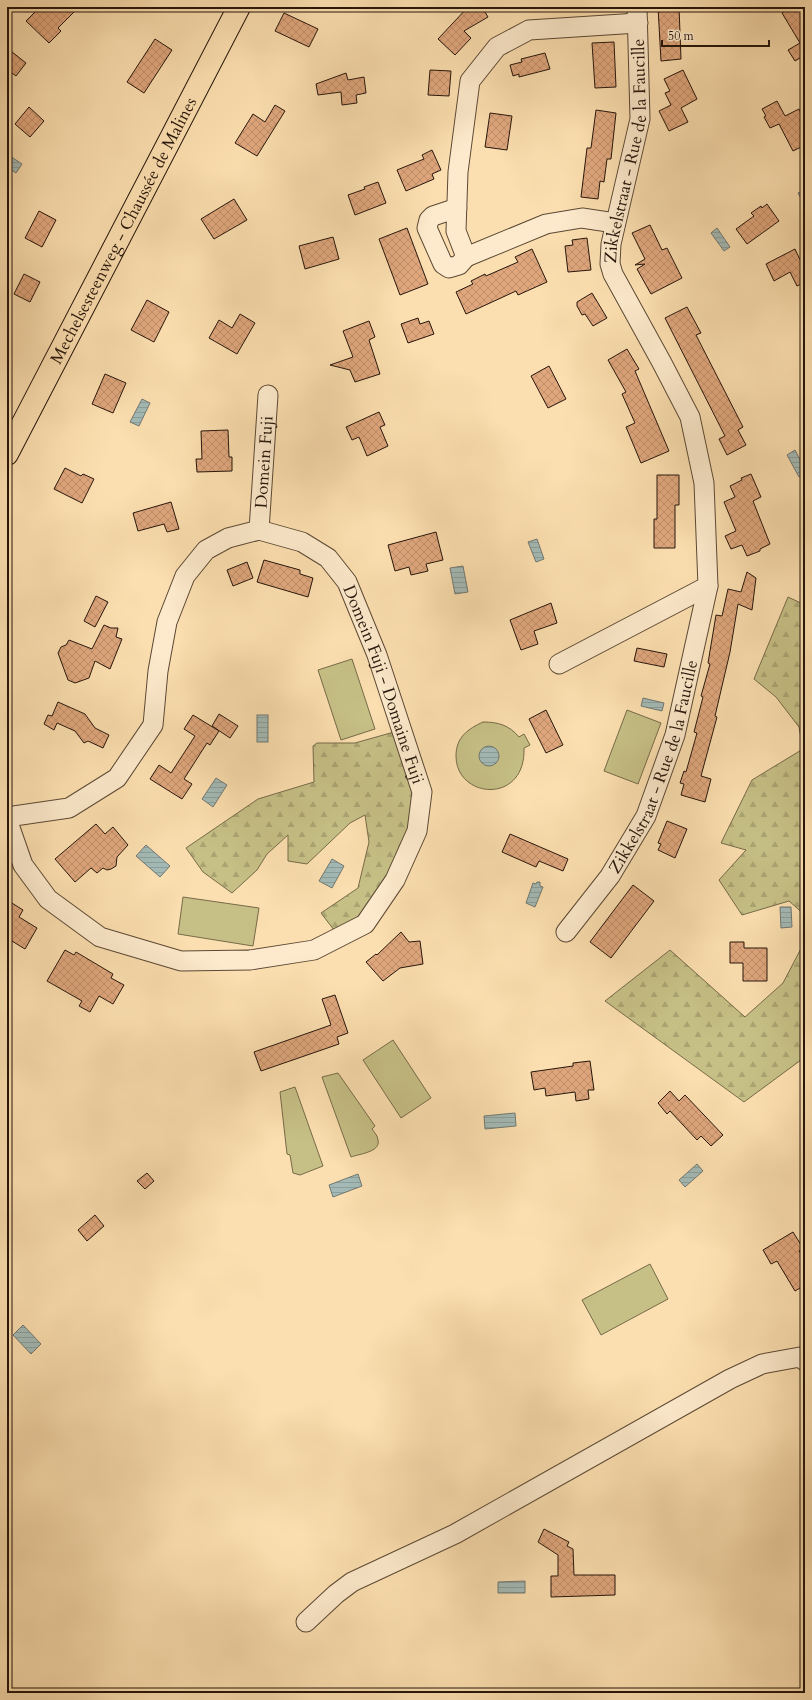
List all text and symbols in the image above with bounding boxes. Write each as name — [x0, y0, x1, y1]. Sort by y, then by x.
scale bar — [662, 22, 769, 48]
text: 50 m — [668, 28, 695, 44]
street label: Zikkelstraat - Rue de la Faucille — [599, 38, 652, 264]
street label: Mechelsesteenweg - Chaussée de Malines — [44, 93, 202, 368]
street label: Domein Fuji — [249, 415, 278, 509]
street label: Domein Fuji - Domaine Fuji — [338, 581, 430, 787]
street label: Zikkelstraat - Rue de la Faucille — [603, 658, 703, 878]

